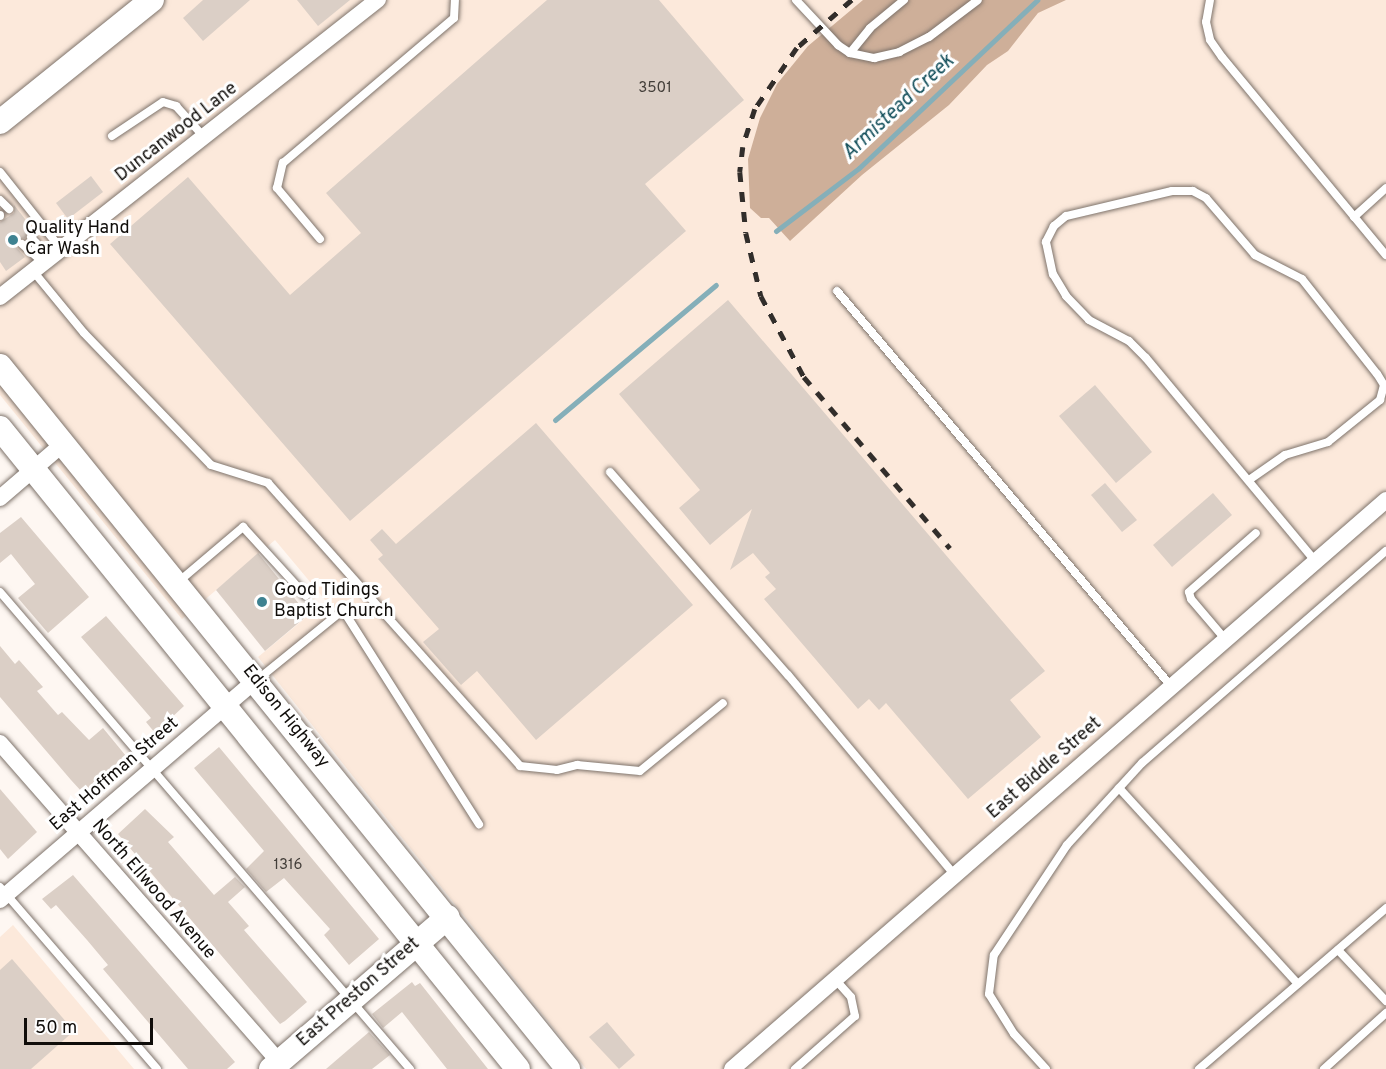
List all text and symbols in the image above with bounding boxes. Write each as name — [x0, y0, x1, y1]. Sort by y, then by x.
water label: Armistead Creek — [838, 50, 960, 166]
street label: Duncanwood Lane — [112, 79, 242, 187]
house number: 3501 — [638, 80, 672, 98]
place label: Quality Hand Car Wash — [25, 219, 130, 262]
marker: Quality Hand Car Wash — [6, 233, 20, 247]
place label: Good Tidings Baptist Church — [274, 581, 394, 624]
marker: Good Tidings Baptist Church — [255, 595, 269, 609]
street label: Edison Highway — [237, 661, 333, 773]
street label: East Hoffman Street — [46, 713, 184, 837]
street label: East Biddle Street — [983, 714, 1107, 824]
street label: North Ellwood Avenue — [86, 815, 220, 965]
house number: 1316 — [273, 857, 303, 875]
street label: East Preston Street — [293, 934, 425, 1052]
scale bar — [27, 1006, 156, 1044]
text: 50 m — [35, 1017, 77, 1040]

